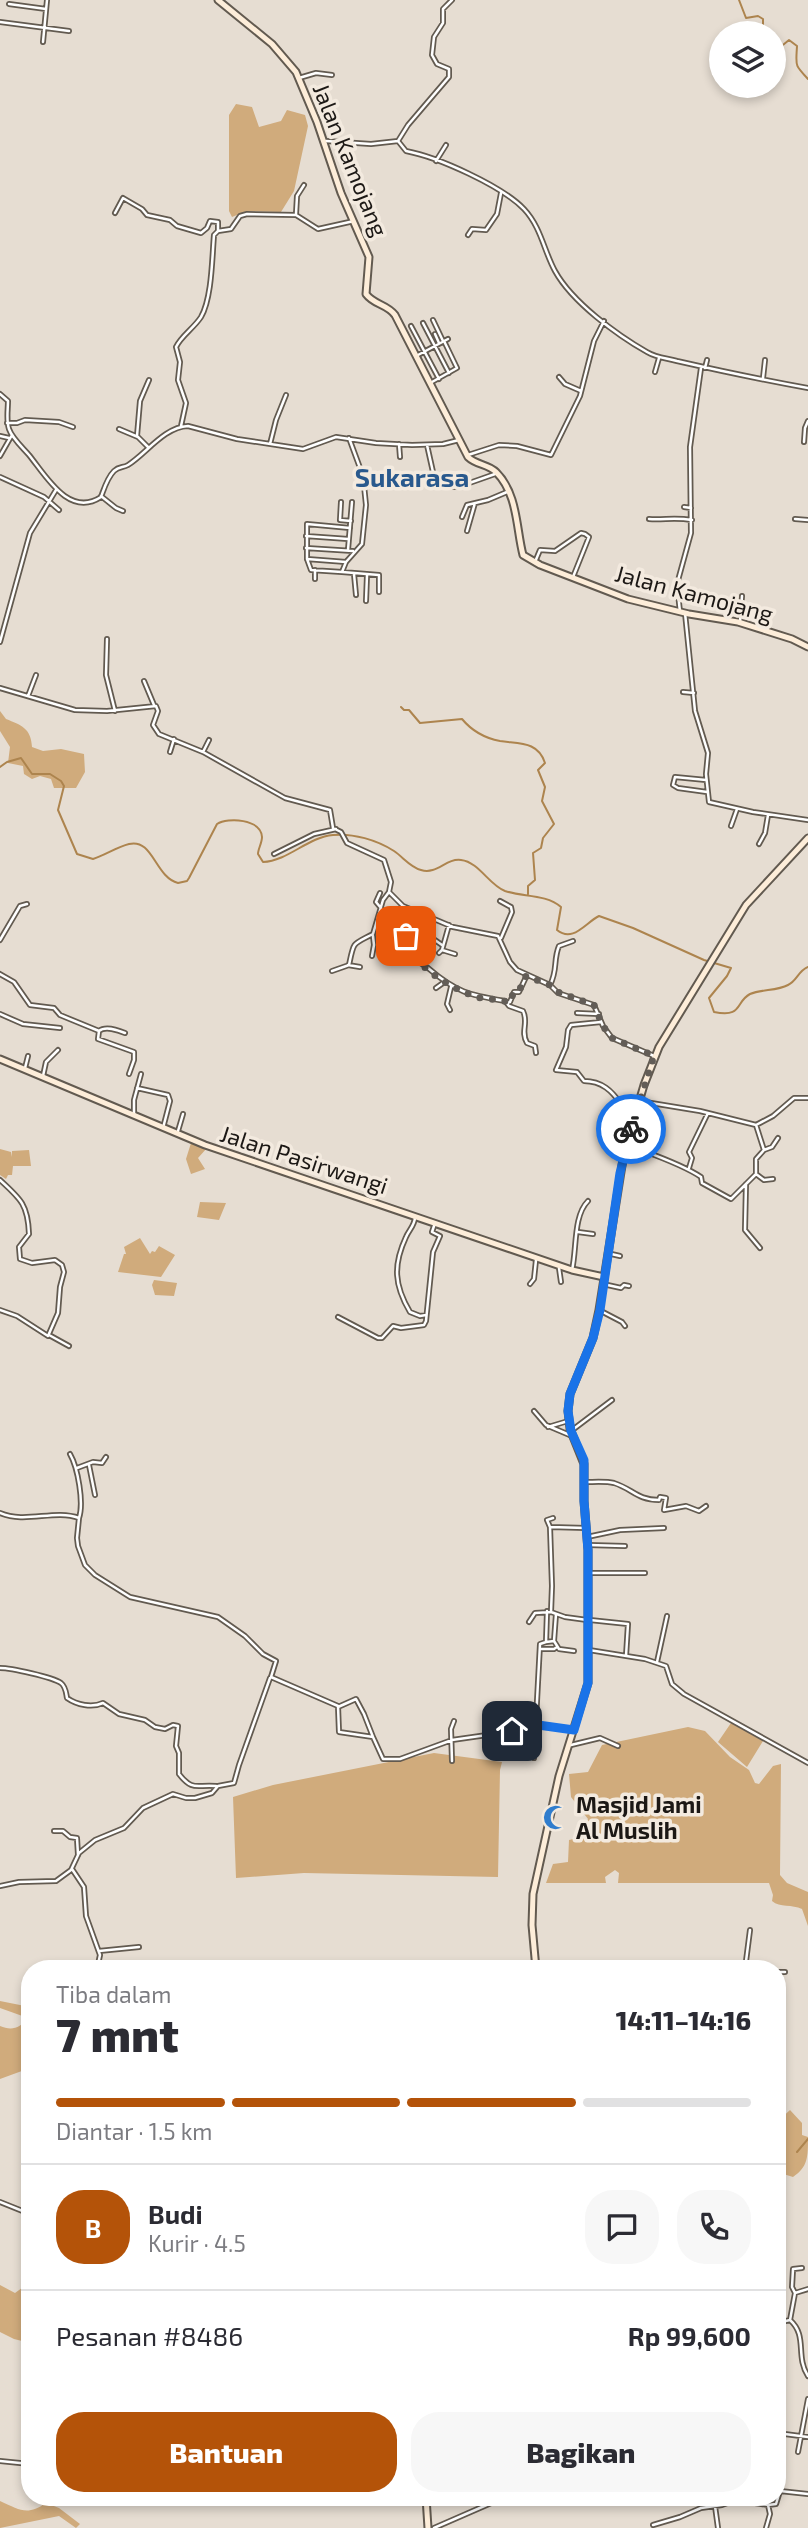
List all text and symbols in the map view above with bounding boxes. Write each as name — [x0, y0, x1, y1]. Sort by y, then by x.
map controls — [709, 21, 786, 98]
button: layers — [709, 21, 786, 98]
street label: Jalan Kamojang — [308, 79, 394, 240]
district label: Sukarasa — [355, 461, 469, 492]
street label: Jalan Kamojang — [612, 558, 776, 628]
pin — [376, 906, 436, 966]
icon: bag — [387, 917, 425, 955]
courier — [596, 1094, 666, 1164]
icon: bike — [612, 1110, 650, 1148]
street label: Jalan Pasirwangi — [217, 1119, 392, 1199]
pin — [482, 1701, 542, 1761]
icon: home — [493, 1712, 531, 1750]
place label: Masjid Jami Al Muslih — [576, 1790, 702, 1844]
mosque icon: Masjid Jami Al Muslih — [542, 1804, 570, 1832]
text: Tiba dalam — [56, 1980, 171, 2008]
text: 14:11–14:16 — [616, 2004, 751, 2035]
text: 7 mnt — [56, 2006, 179, 2061]
text: Diantar · 1.5 km — [56, 2117, 213, 2145]
button: chat — [585, 2190, 659, 2264]
button: phone — [677, 2190, 751, 2264]
text: Budi — [148, 2198, 203, 2229]
text: B — [85, 2212, 101, 2243]
text: Kurir · 4.5 — [148, 2229, 246, 2257]
text: Pesanan #8486 — [56, 2320, 243, 2351]
text: Rp 99,600 — [628, 2320, 751, 2351]
button: Bantuan — [56, 2412, 397, 2492]
button: Bagikan — [411, 2412, 751, 2492]

